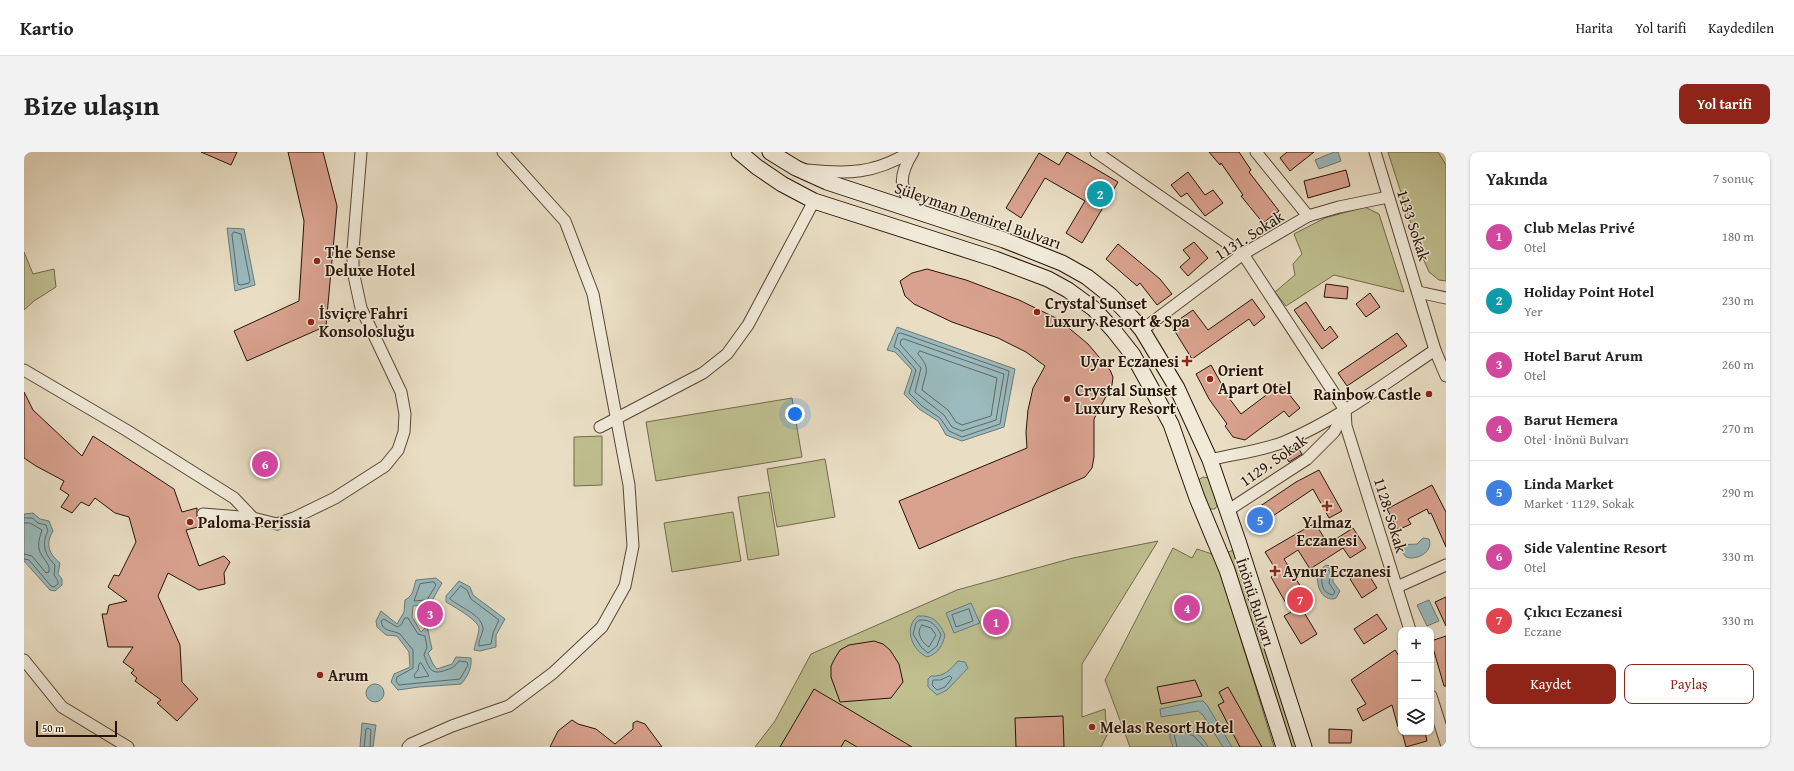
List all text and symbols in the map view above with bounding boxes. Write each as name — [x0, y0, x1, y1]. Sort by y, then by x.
text: Kartio — [20, 14, 74, 42]
text: Harita — [1576, 18, 1613, 38]
text: Yol tarifi — [1635, 18, 1686, 38]
text: Kaydedilen — [1708, 18, 1774, 38]
text: Bize ulaşın — [24, 84, 160, 125]
button: Yol tarifi — [1679, 84, 1770, 124]
text: Yakında — [1486, 166, 1548, 191]
text: 7 sonuç — [1713, 169, 1754, 188]
street label: Süleyman Demirel Bulvarı — [891, 175, 1065, 255]
pin: 2 — [1087, 179, 1113, 209]
street label: 1133 Sokak — [1391, 186, 1437, 265]
street label: 1131. Sokak — [1210, 204, 1289, 266]
text: Club Melas Privé — [1524, 217, 1635, 238]
text: 1 — [1496, 227, 1502, 246]
text: 180 m — [1722, 227, 1754, 246]
text: Otel — [1524, 238, 1546, 257]
place label: The Sense Deluxe Hotel — [325, 240, 416, 282]
marker: The Sense Deluxe Hotel — [312, 256, 322, 266]
text: Holiday Point Hotel — [1524, 281, 1654, 302]
place label: Crystal Sunset Luxury Resort & Spa — [1045, 291, 1191, 333]
text: 2 — [1496, 291, 1502, 310]
text: 230 m — [1722, 291, 1754, 310]
place label: İsviçre Fahri Konsolosluğu — [319, 301, 415, 343]
text: Yer — [1524, 302, 1543, 321]
marker: Crystal Sunset Luxury Resort & Spa — [1032, 307, 1042, 317]
marker: İsviçre Fahri Konsolosluğu — [306, 317, 316, 327]
text: Hotel Barut Arum — [1524, 345, 1643, 366]
place label: Uyar Eczanesi — [1080, 349, 1179, 373]
text: 3 — [1496, 355, 1502, 374]
text: 260 m — [1722, 355, 1754, 374]
marker: Uyar Eczanesi — [1182, 356, 1192, 366]
place label: Orient Apart Otel — [1218, 358, 1291, 400]
text: Otel — [1524, 366, 1546, 385]
marker: Orient Apart Otel — [1205, 374, 1215, 384]
place label: Crystal Sunset Luxury Resort — [1075, 378, 1177, 420]
place label: Rainbow Castle — [1313, 382, 1421, 406]
marker: Rainbow Castle — [1424, 389, 1434, 399]
marker: Crystal Sunset Luxury Resort — [1062, 394, 1072, 404]
your location — [785, 404, 805, 424]
text: Barut Hemera — [1524, 409, 1618, 430]
text: 4 — [1496, 419, 1502, 438]
text: 270 m — [1722, 419, 1754, 438]
street label: 1129. Sokak — [1234, 427, 1313, 492]
text: Otel · İnönü Bulvarı — [1524, 430, 1629, 449]
pin: 6 — [252, 449, 278, 479]
text: Linda Market — [1524, 473, 1614, 494]
street label: 1128. Sokak — [1368, 474, 1414, 557]
text: 5 — [1496, 483, 1502, 502]
text: 290 m — [1722, 483, 1754, 502]
text: Market · 1129. Sokak — [1524, 494, 1634, 513]
marker: Yılmaz Eczanesi — [1322, 501, 1332, 511]
pin: 5 — [1247, 505, 1273, 535]
place label: Paloma Perissia — [198, 510, 312, 534]
place label: Yılmaz Eczanesi — [1297, 510, 1358, 552]
marker: Paloma Perissia — [185, 517, 195, 527]
text: Side Valentine Resort — [1524, 537, 1667, 558]
text: 6 — [1496, 547, 1502, 566]
text: 330 m — [1722, 547, 1754, 566]
street label: İnönü Bulvarı — [1230, 555, 1282, 650]
text: Otel — [1524, 558, 1546, 577]
place label: Aynur Eczanesi — [1283, 559, 1391, 583]
marker: Aynur Eczanesi — [1270, 566, 1280, 576]
pin: 7 — [1287, 585, 1313, 615]
pin: 4 — [1174, 593, 1200, 623]
pin: 3 — [417, 599, 443, 629]
text: Çıkıcı Eczanesi — [1524, 601, 1622, 622]
pin: 1 — [983, 607, 1009, 637]
text: 7 — [1496, 611, 1502, 630]
text: 330 m — [1722, 611, 1754, 630]
text: Eczane — [1524, 622, 1562, 641]
map controls — [1398, 627, 1434, 735]
button: + — [1398, 627, 1434, 663]
place label: Arum — [328, 663, 369, 687]
button: − — [1398, 663, 1434, 699]
button: Kaydet — [1486, 664, 1616, 704]
button: Paylaş — [1624, 664, 1754, 704]
marker: Arum — [315, 670, 325, 680]
button: layers — [1398, 699, 1434, 735]
place label: Melas Resort Hotel — [1100, 715, 1234, 739]
scale bar — [36, 719, 117, 738]
text: 50 m — [42, 720, 64, 736]
marker: Melas Resort Hotel — [1087, 722, 1097, 732]

